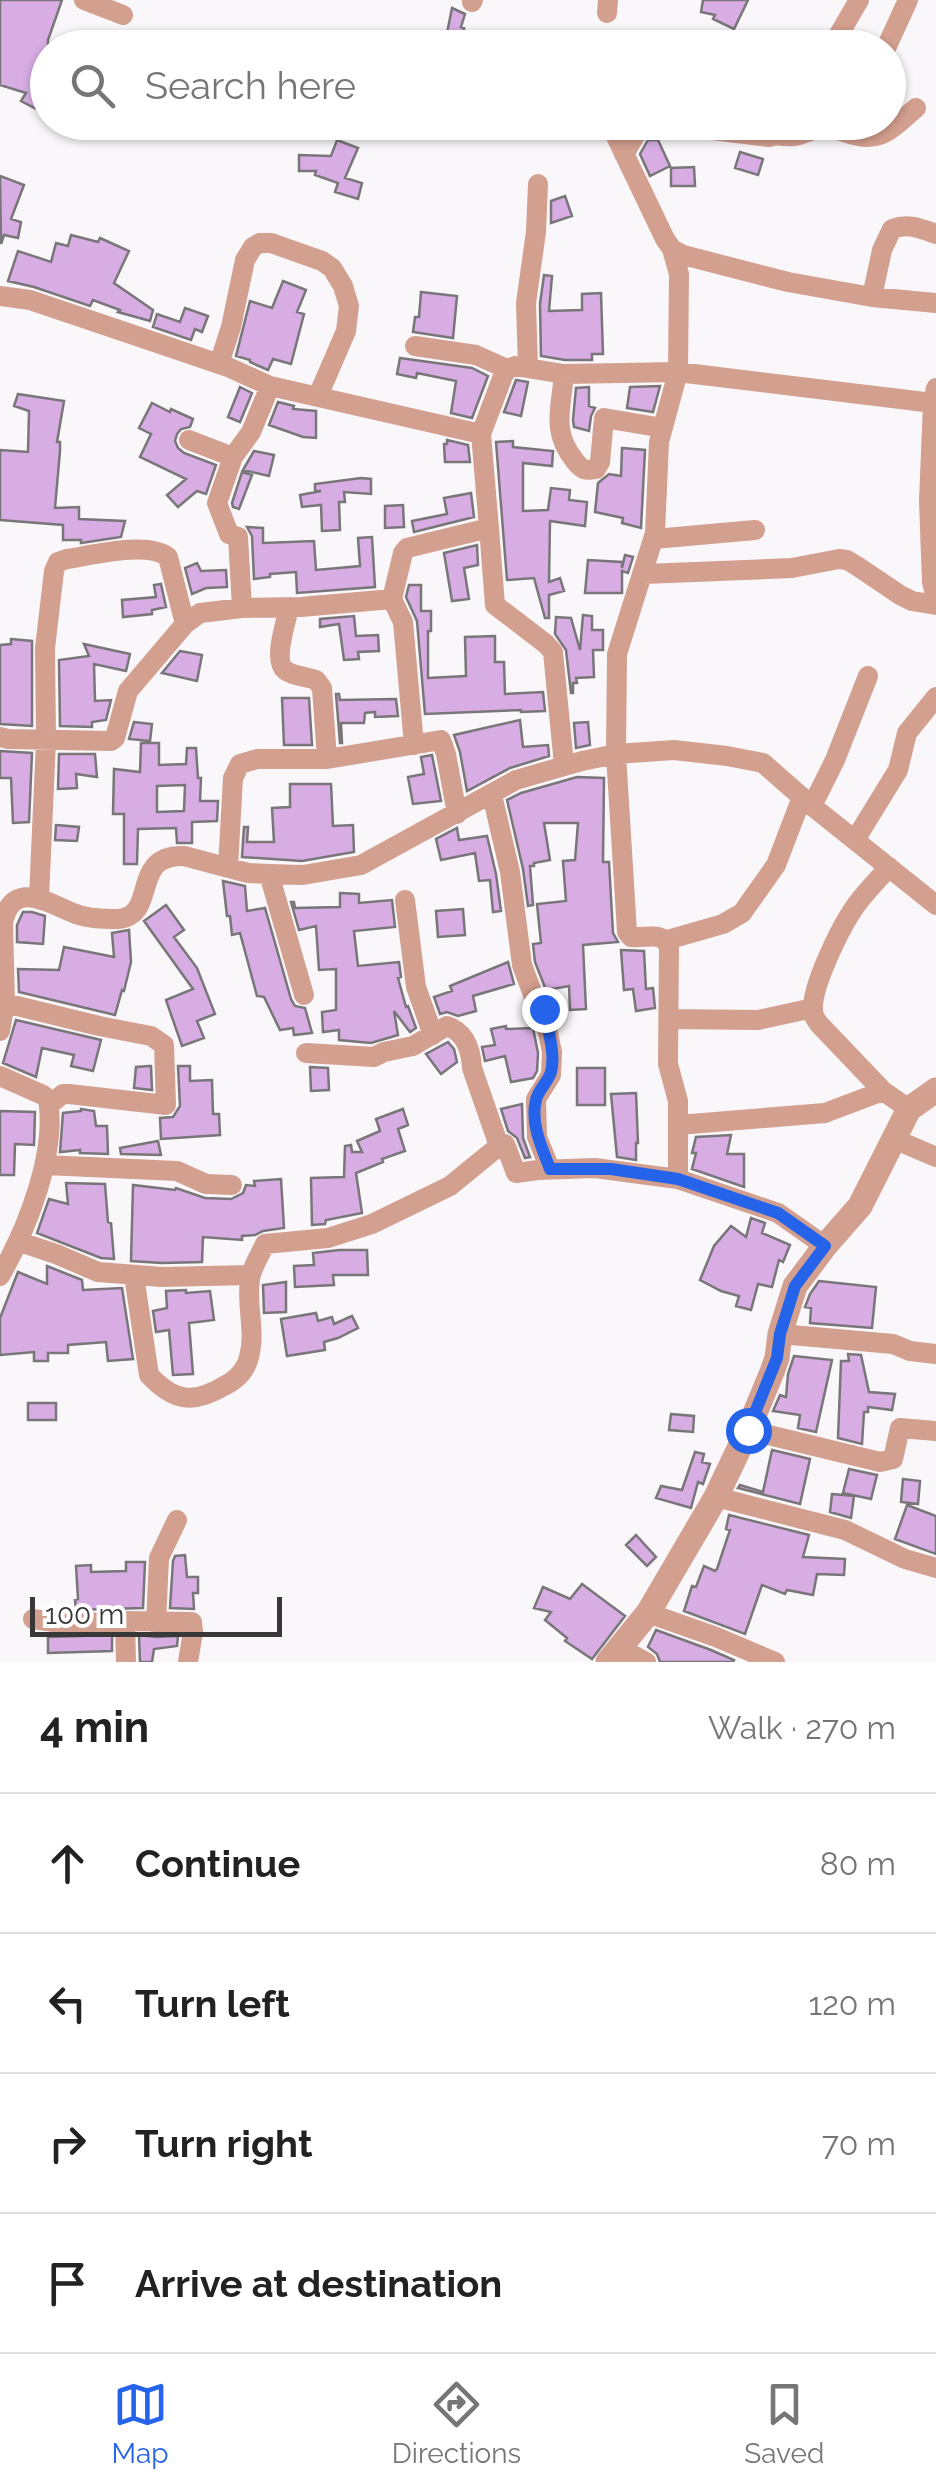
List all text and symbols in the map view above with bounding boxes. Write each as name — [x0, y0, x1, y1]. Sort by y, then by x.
search box — [30, 30, 906, 140]
icon: search — [65, 58, 120, 113]
text: Search here — [145, 63, 356, 108]
route end — [522, 987, 568, 1033]
route start — [726, 1408, 772, 1454]
scale bar — [30, 1592, 282, 1636]
text: 100 m — [45, 1598, 124, 1631]
text: 4 min — [40, 1703, 149, 1752]
text: Walk · 270 m — [708, 1709, 896, 1746]
icon: ahead — [40, 1836, 95, 1891]
text: Continue — [135, 1841, 300, 1886]
text: 80 m — [820, 1845, 896, 1882]
icon: left — [40, 1976, 95, 2031]
text: Turn left — [135, 1981, 290, 2026]
text: 120 m — [808, 1985, 896, 2022]
icon: right — [40, 2116, 95, 2171]
text: Turn right — [135, 2121, 312, 2166]
text: 70 m — [822, 2125, 896, 2162]
icon: arrive — [40, 2256, 95, 2311]
text: Arrive at destination — [135, 2261, 502, 2306]
tab: Map — [112, 2377, 169, 2470]
tab: Directions — [392, 2377, 521, 2470]
tab: Saved — [744, 2377, 824, 2470]

